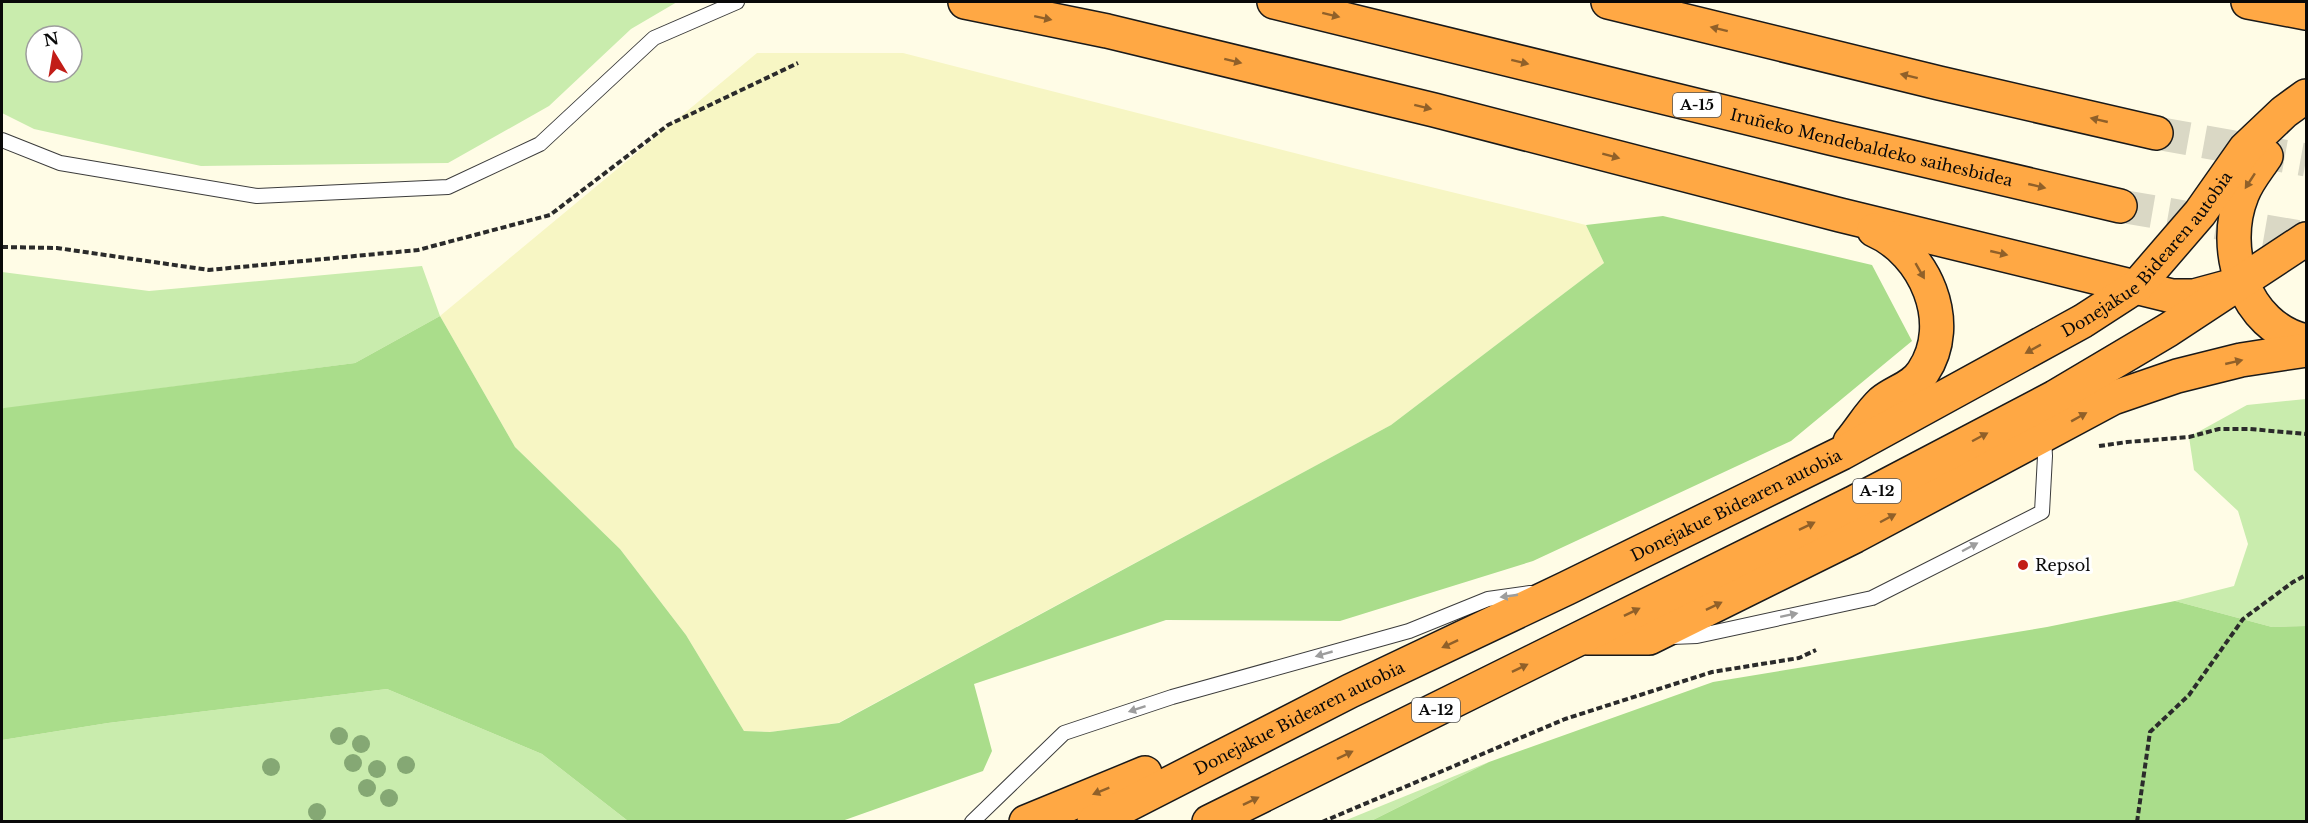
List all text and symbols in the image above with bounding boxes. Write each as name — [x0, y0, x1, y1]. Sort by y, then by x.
one-way arrow — [1322, 11, 1340, 21]
one-way arrow — [1034, 14, 1053, 23]
north arrow — [24, 24, 84, 84]
one-way arrow — [1710, 24, 1729, 34]
text: N — [42, 28, 60, 51]
one-way arrow — [1224, 57, 1242, 67]
one-way arrow — [1511, 58, 1530, 68]
one-way arrow — [1900, 70, 1918, 80]
road number: A-15 — [1673, 93, 1721, 117]
one-way arrow — [1413, 103, 1432, 113]
street label: Iruñeko Mendebaldeko saihesbidea — [1728, 104, 2015, 191]
one-way arrow — [2090, 114, 2108, 124]
one-way arrow — [1603, 152, 1621, 161]
street label: Donejakue Bidearen autobia — [2058, 167, 2236, 341]
one-way arrow — [2245, 173, 2256, 189]
one-way arrow — [2027, 182, 2046, 192]
one-way arrow — [1989, 249, 2008, 258]
one-way arrow — [1915, 263, 1925, 280]
one-way arrow — [2024, 344, 2041, 354]
one-way arrow — [2224, 356, 2243, 366]
one-way arrow — [2071, 412, 2088, 422]
one-way arrow — [1972, 432, 1989, 442]
street label: Donejakue Bidearen autobia — [1627, 445, 1845, 565]
road number: A-12 — [1853, 479, 1901, 503]
one-way arrow — [1880, 513, 1897, 523]
one-way arrow — [1798, 522, 1815, 531]
one-way arrow — [1962, 542, 1979, 552]
place label: Repsol — [2035, 555, 2090, 575]
marker: Repsol — [2016, 558, 2030, 572]
one-way arrow — [1500, 591, 1519, 601]
one-way arrow — [1706, 601, 1723, 610]
one-way arrow — [1623, 608, 1640, 617]
one-way arrow — [1780, 610, 1799, 620]
one-way arrow — [1441, 639, 1458, 648]
one-way arrow — [1315, 650, 1333, 660]
street label: Donejakue Bidearen autobia — [1191, 657, 1408, 779]
one-way arrow — [1511, 663, 1528, 673]
road number: A-12 — [1412, 698, 1460, 722]
one-way arrow — [1128, 704, 1146, 714]
one-way arrow — [1336, 750, 1354, 760]
one-way arrow — [1092, 786, 1110, 796]
one-way arrow — [1242, 797, 1260, 807]

